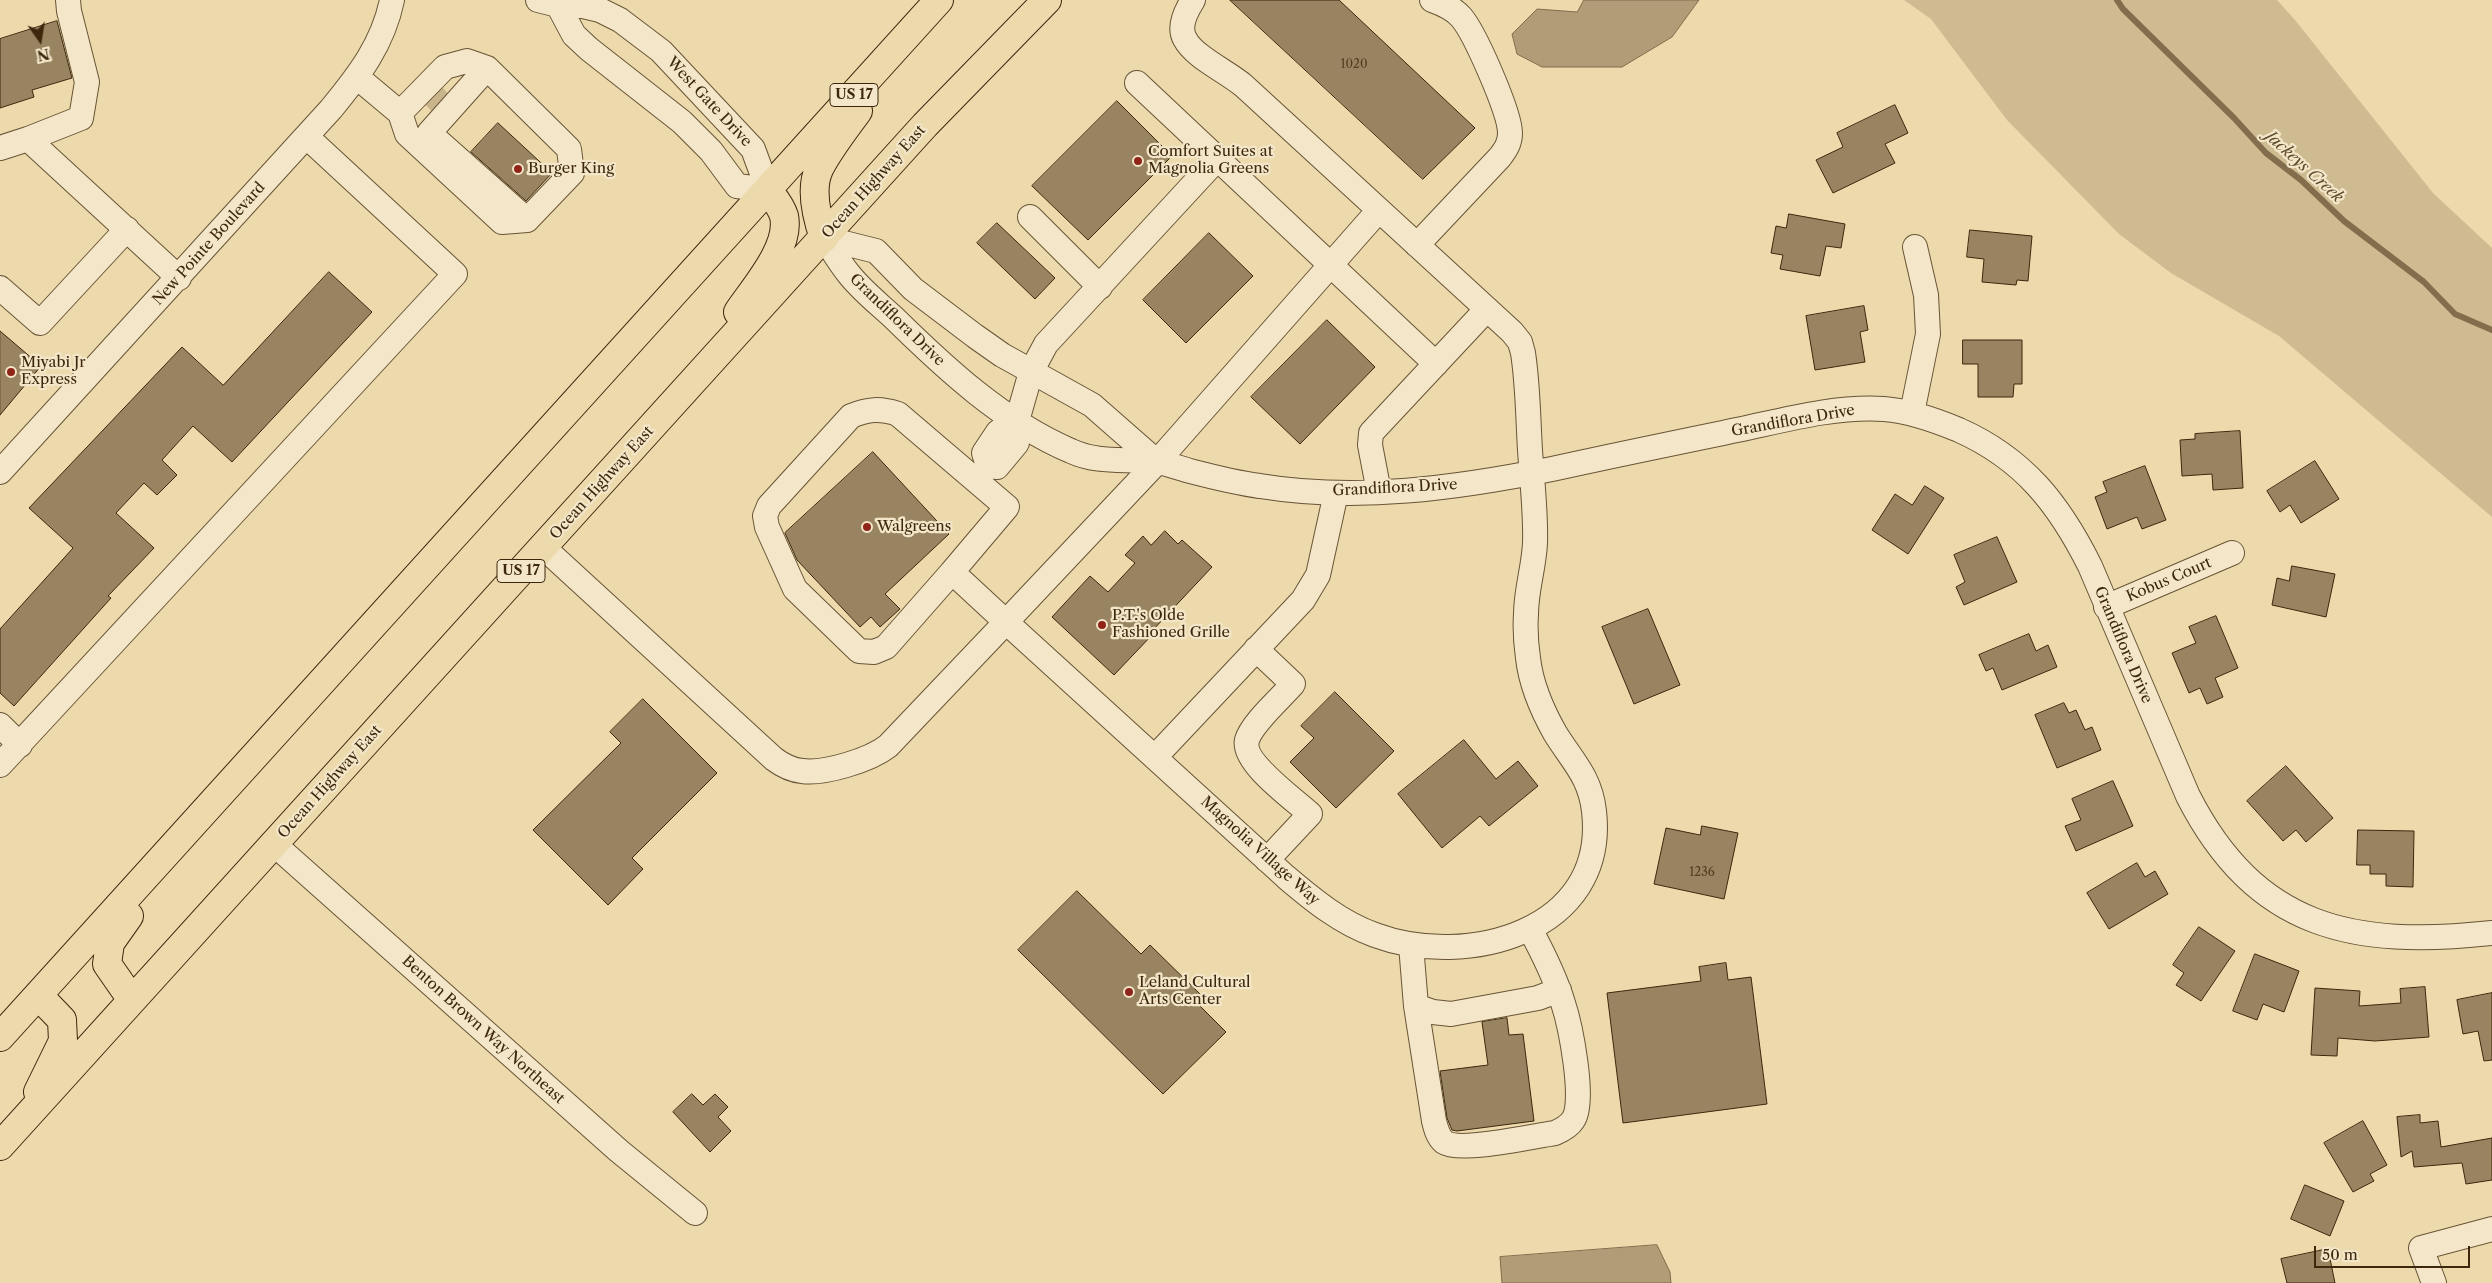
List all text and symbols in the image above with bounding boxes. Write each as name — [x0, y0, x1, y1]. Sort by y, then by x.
north arrow — [15, 15, 65, 65]
text: N — [35, 44, 51, 65]
street label: West Gate Drive — [663, 53, 755, 151]
house number: 1020 — [1340, 58, 1368, 72]
road number: US 17 — [830, 84, 878, 106]
street label: Ocean Highway East — [818, 122, 930, 242]
water label: Jackeys Creek — [2261, 127, 2347, 207]
place label: Comfort Suites at Magnolia Greens — [1148, 143, 1273, 178]
marker: Comfort Suites at Magnolia Greens — [1132, 155, 1144, 167]
place label: Burger King — [528, 160, 614, 178]
marker: Burger King — [512, 163, 524, 175]
street label: New Pointe Boulevard — [149, 179, 269, 309]
street label: Grandiflora Drive — [846, 270, 948, 370]
place label: Miyabi Jr Express — [21, 354, 86, 389]
marker: Miyabi Jr Express — [5, 366, 17, 378]
street label: Grandiflora Drive — [1730, 401, 1856, 441]
street label: Ocean Highway East — [546, 423, 658, 543]
street label: Grandiflora Drive — [1332, 476, 1458, 500]
place label: Walgreens — [877, 518, 951, 536]
marker: Walgreens — [861, 521, 873, 533]
street label: Kobus Court — [2124, 554, 2214, 606]
road number: US 17 — [497, 560, 545, 582]
street label: Grandiflora Drive — [2090, 584, 2156, 706]
place label: P.T.'s Olde Fashioned Grille — [1112, 607, 1230, 642]
marker: P.T.'s Olde Fashioned Grille — [1096, 619, 1108, 631]
street label: Ocean Highway East — [274, 722, 386, 842]
street label: Magnolia Village Way — [1197, 793, 1323, 909]
house number: 1236 — [1689, 866, 1715, 880]
street label: Benton Brown Way Northeast — [398, 952, 568, 1108]
place label: Leland Cultural Arts Center — [1139, 974, 1251, 1009]
marker: Leland Cultural Arts Center — [1123, 986, 1135, 998]
scale bar — [2317, 1236, 2473, 1268]
text: 50 m — [2322, 1245, 2358, 1264]

